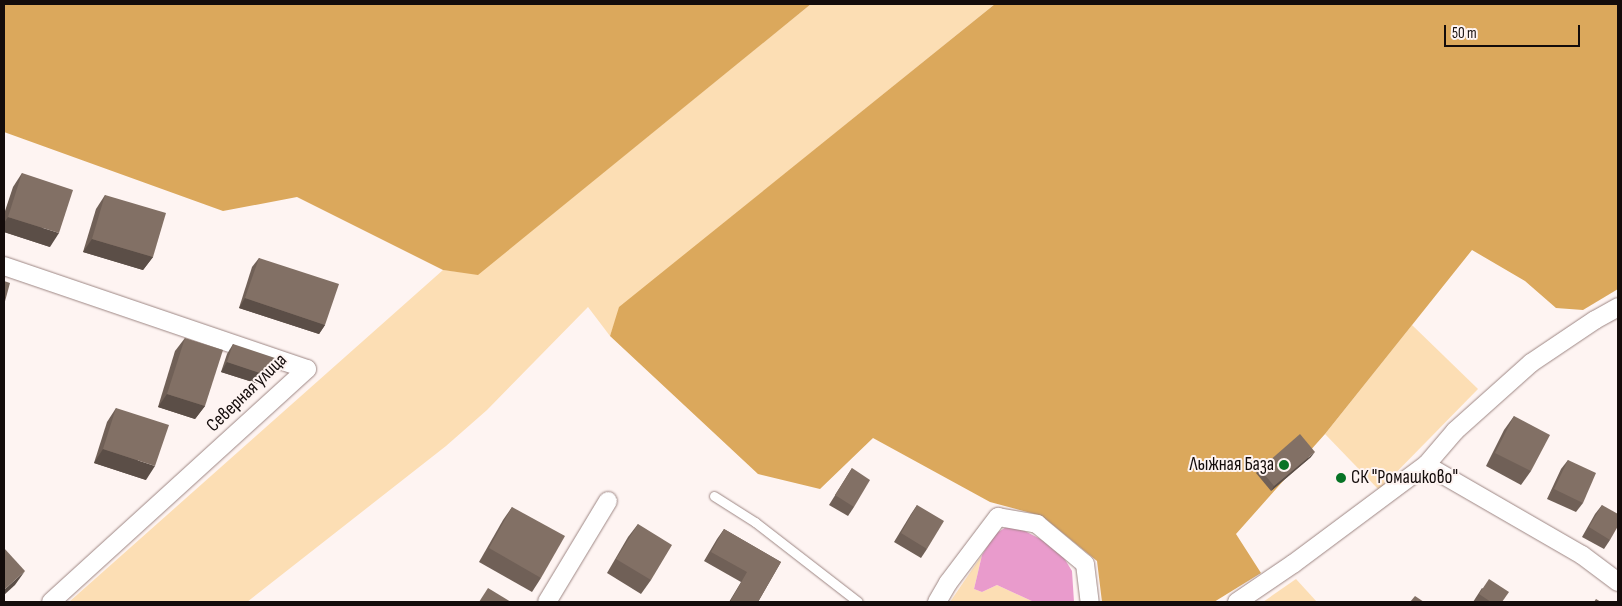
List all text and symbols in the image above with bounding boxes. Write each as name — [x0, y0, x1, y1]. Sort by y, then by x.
scale bar — [1447, 15, 1583, 47]
text: 50 m — [1452, 24, 1477, 43]
street label: Северная улица — [202, 349, 292, 437]
place label: Лыжная База — [1190, 454, 1274, 476]
marker: Лыжная База — [1278, 459, 1290, 471]
place label: СК "Ромашково" — [1351, 467, 1458, 489]
marker: СК "Ромашково" — [1335, 472, 1347, 484]

